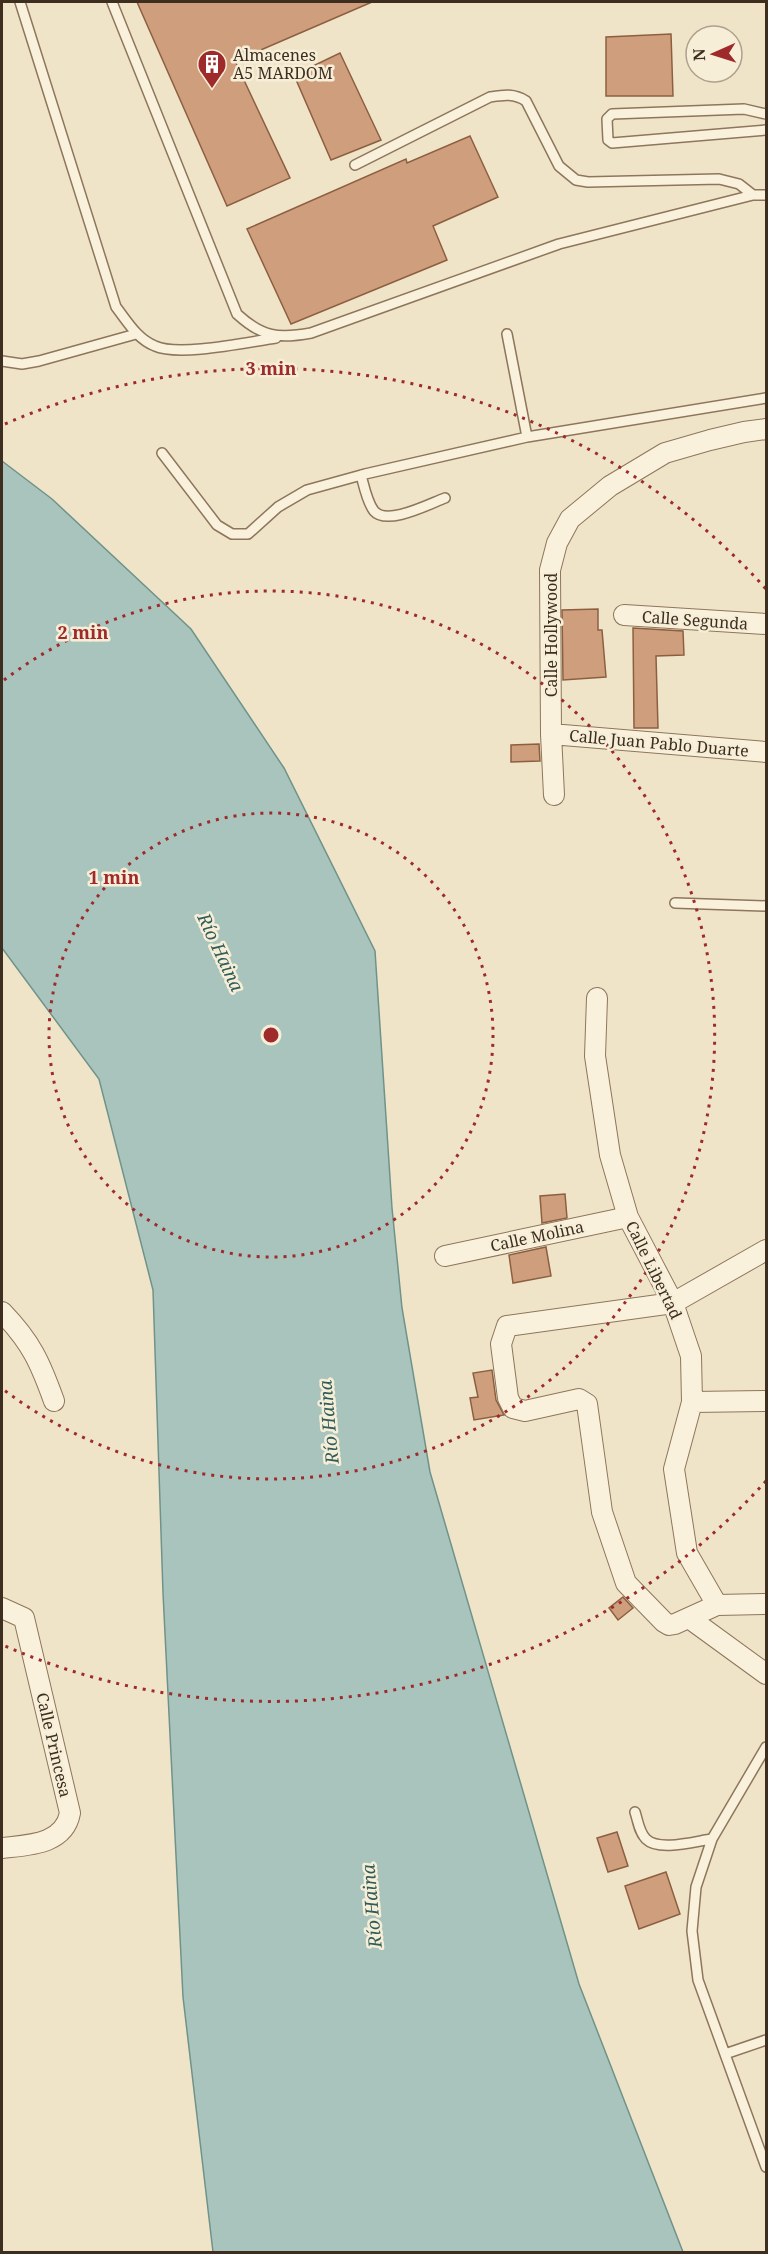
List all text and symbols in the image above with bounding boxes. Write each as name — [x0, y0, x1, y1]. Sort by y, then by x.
north arrow — [684, 24, 744, 84]
place label: Almacenes A5 MARDOM — [233, 44, 333, 84]
building icon: Almacenes A5 MARDOM — [196, 48, 228, 90]
text: N — [688, 48, 710, 62]
text: 3 min — [246, 356, 296, 380]
street label: Calle Hollywood — [540, 573, 562, 697]
street label: Calle Segunda — [641, 605, 749, 635]
text: 2 min — [58, 620, 108, 644]
street label: Calle Juan Pablo Duarte — [568, 724, 750, 762]
text: 1 min — [89, 865, 139, 889]
water label: Río Haina — [192, 908, 250, 996]
centre of rings — [261, 1025, 281, 1045]
street label: Calle Molina — [488, 1215, 586, 1257]
street label: Calle Libertad — [621, 1217, 687, 1323]
water label: Río Haina — [312, 1379, 344, 1466]
street label: Calle Princesa — [31, 1691, 77, 1799]
water label: Río Haina — [355, 1863, 387, 1950]

